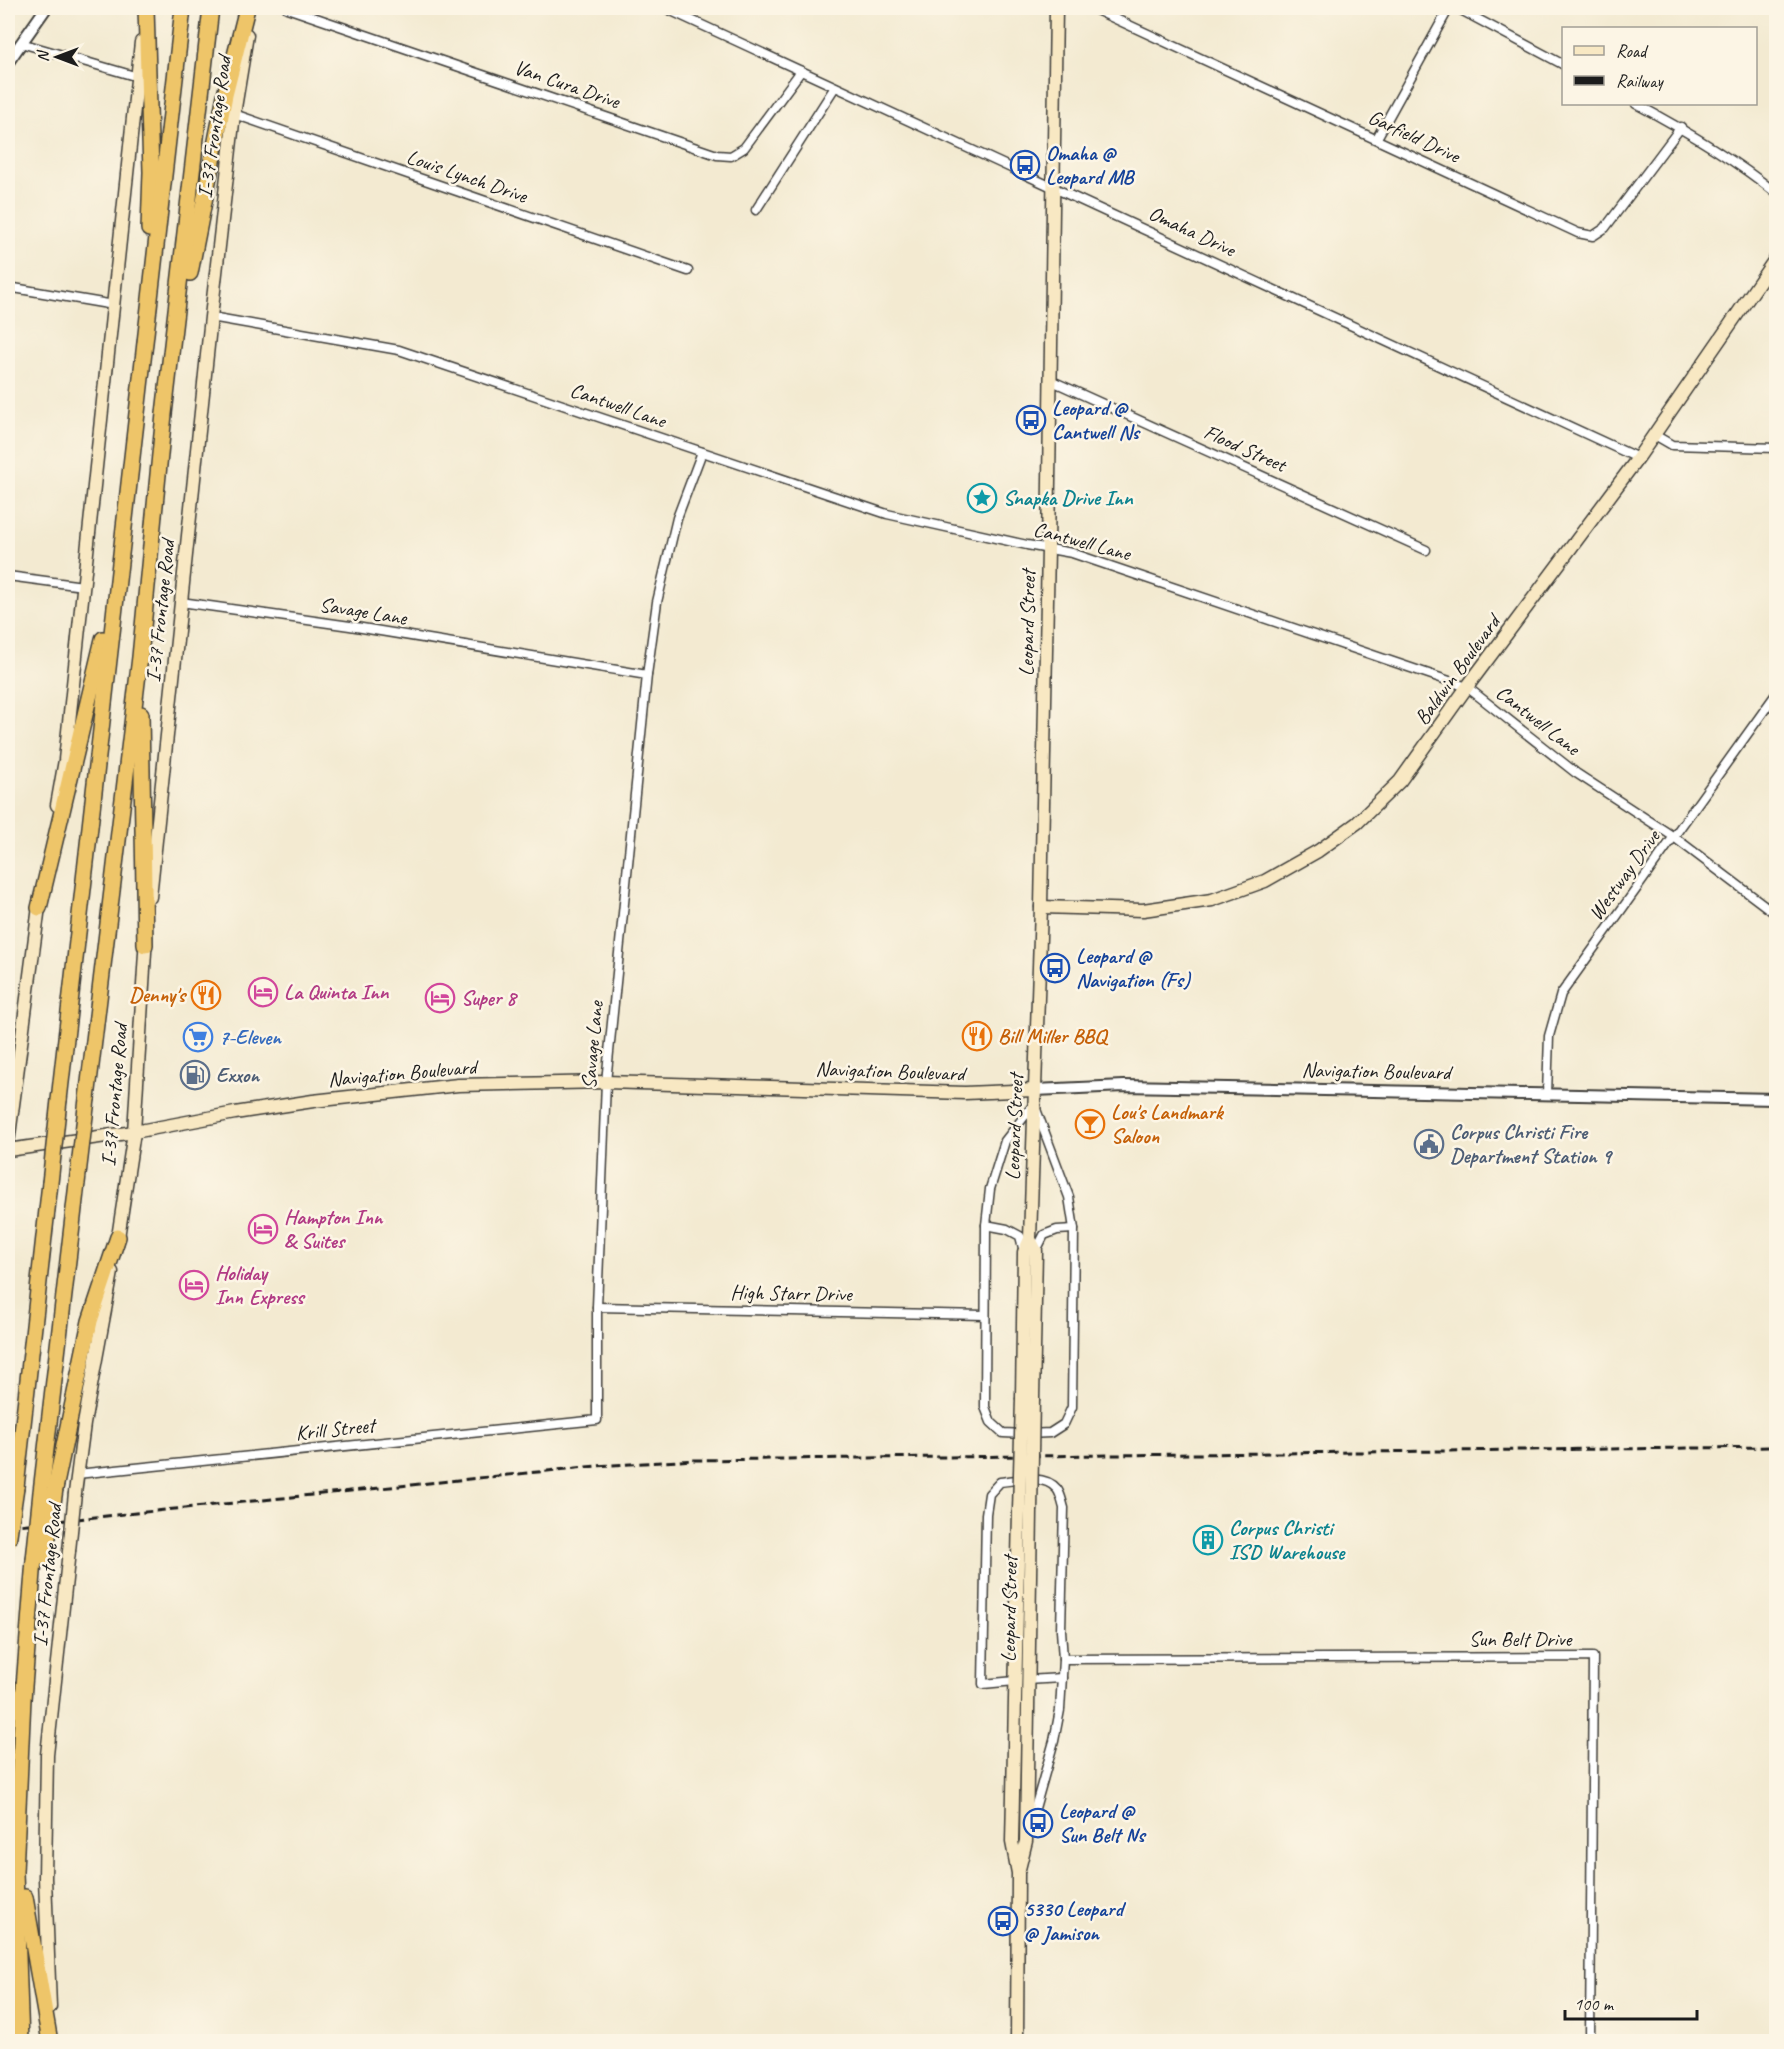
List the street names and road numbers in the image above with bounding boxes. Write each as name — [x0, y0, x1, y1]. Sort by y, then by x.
street label: I-37 Frontage Road — [191, 51, 237, 200]
street label: Van Cura Drive — [511, 54, 624, 115]
street label: Garfield Drive — [1364, 104, 1466, 169]
street label: Louis Lynch Drive — [403, 143, 532, 209]
street label: Omaha Drive — [1145, 200, 1241, 263]
street label: Cantwell Lane — [567, 377, 671, 434]
street label: Flood Street — [1200, 418, 1292, 478]
street label: Cantwell Lane — [1031, 516, 1135, 567]
street label: I-37 Frontage Road — [140, 535, 181, 683]
street label: Leopard Street — [1013, 567, 1041, 676]
street label: Savage Lane — [318, 591, 410, 631]
street label: Baldwin Boulevard — [1409, 607, 1508, 730]
street label: Cantwell Lane — [1491, 679, 1587, 762]
street label: Westway Drive — [1583, 823, 1667, 925]
street label: Savage Lane — [575, 999, 609, 1090]
street label: I-37 Frontage Road — [95, 1019, 134, 1167]
street label: Navigation Boulevard — [327, 1053, 481, 1092]
street label: Navigation Boulevard — [815, 1055, 969, 1087]
street label: Navigation Boulevard — [1301, 1057, 1454, 1085]
street label: Leopard Street — [999, 1070, 1029, 1181]
street label: High Starr Drive — [730, 1279, 854, 1307]
street label: Krill Street — [294, 1412, 379, 1446]
street label: I-37 Frontage Road — [27, 1499, 68, 1647]
street label: Leopard Street — [995, 1553, 1023, 1662]
street label: Sun Belt Drive — [1469, 1626, 1573, 1652]

